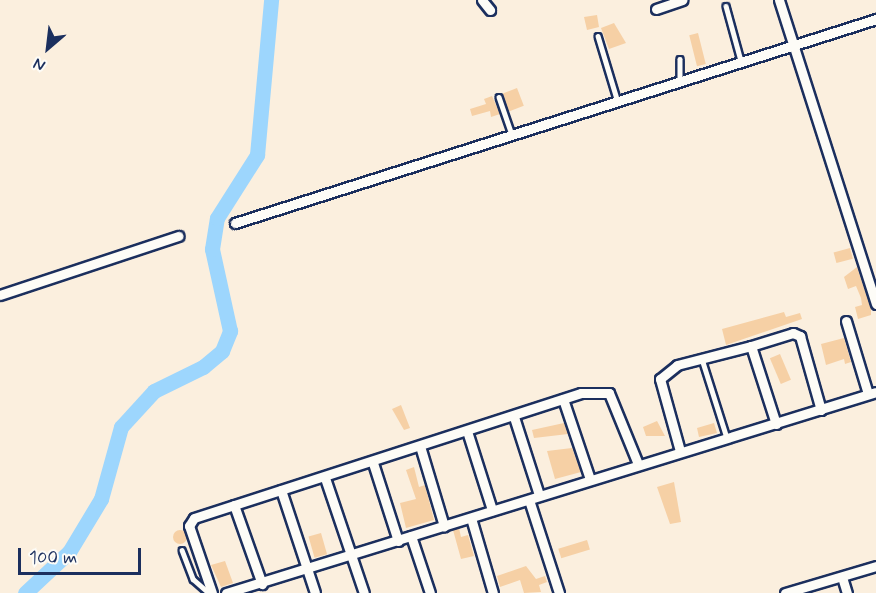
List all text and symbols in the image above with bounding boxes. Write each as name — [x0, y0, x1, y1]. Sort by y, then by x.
north arrow — [18, 18, 78, 78]
text: N — [30, 53, 49, 76]
scale bar — [21, 536, 144, 574]
text: 100 m — [29, 546, 77, 570]

